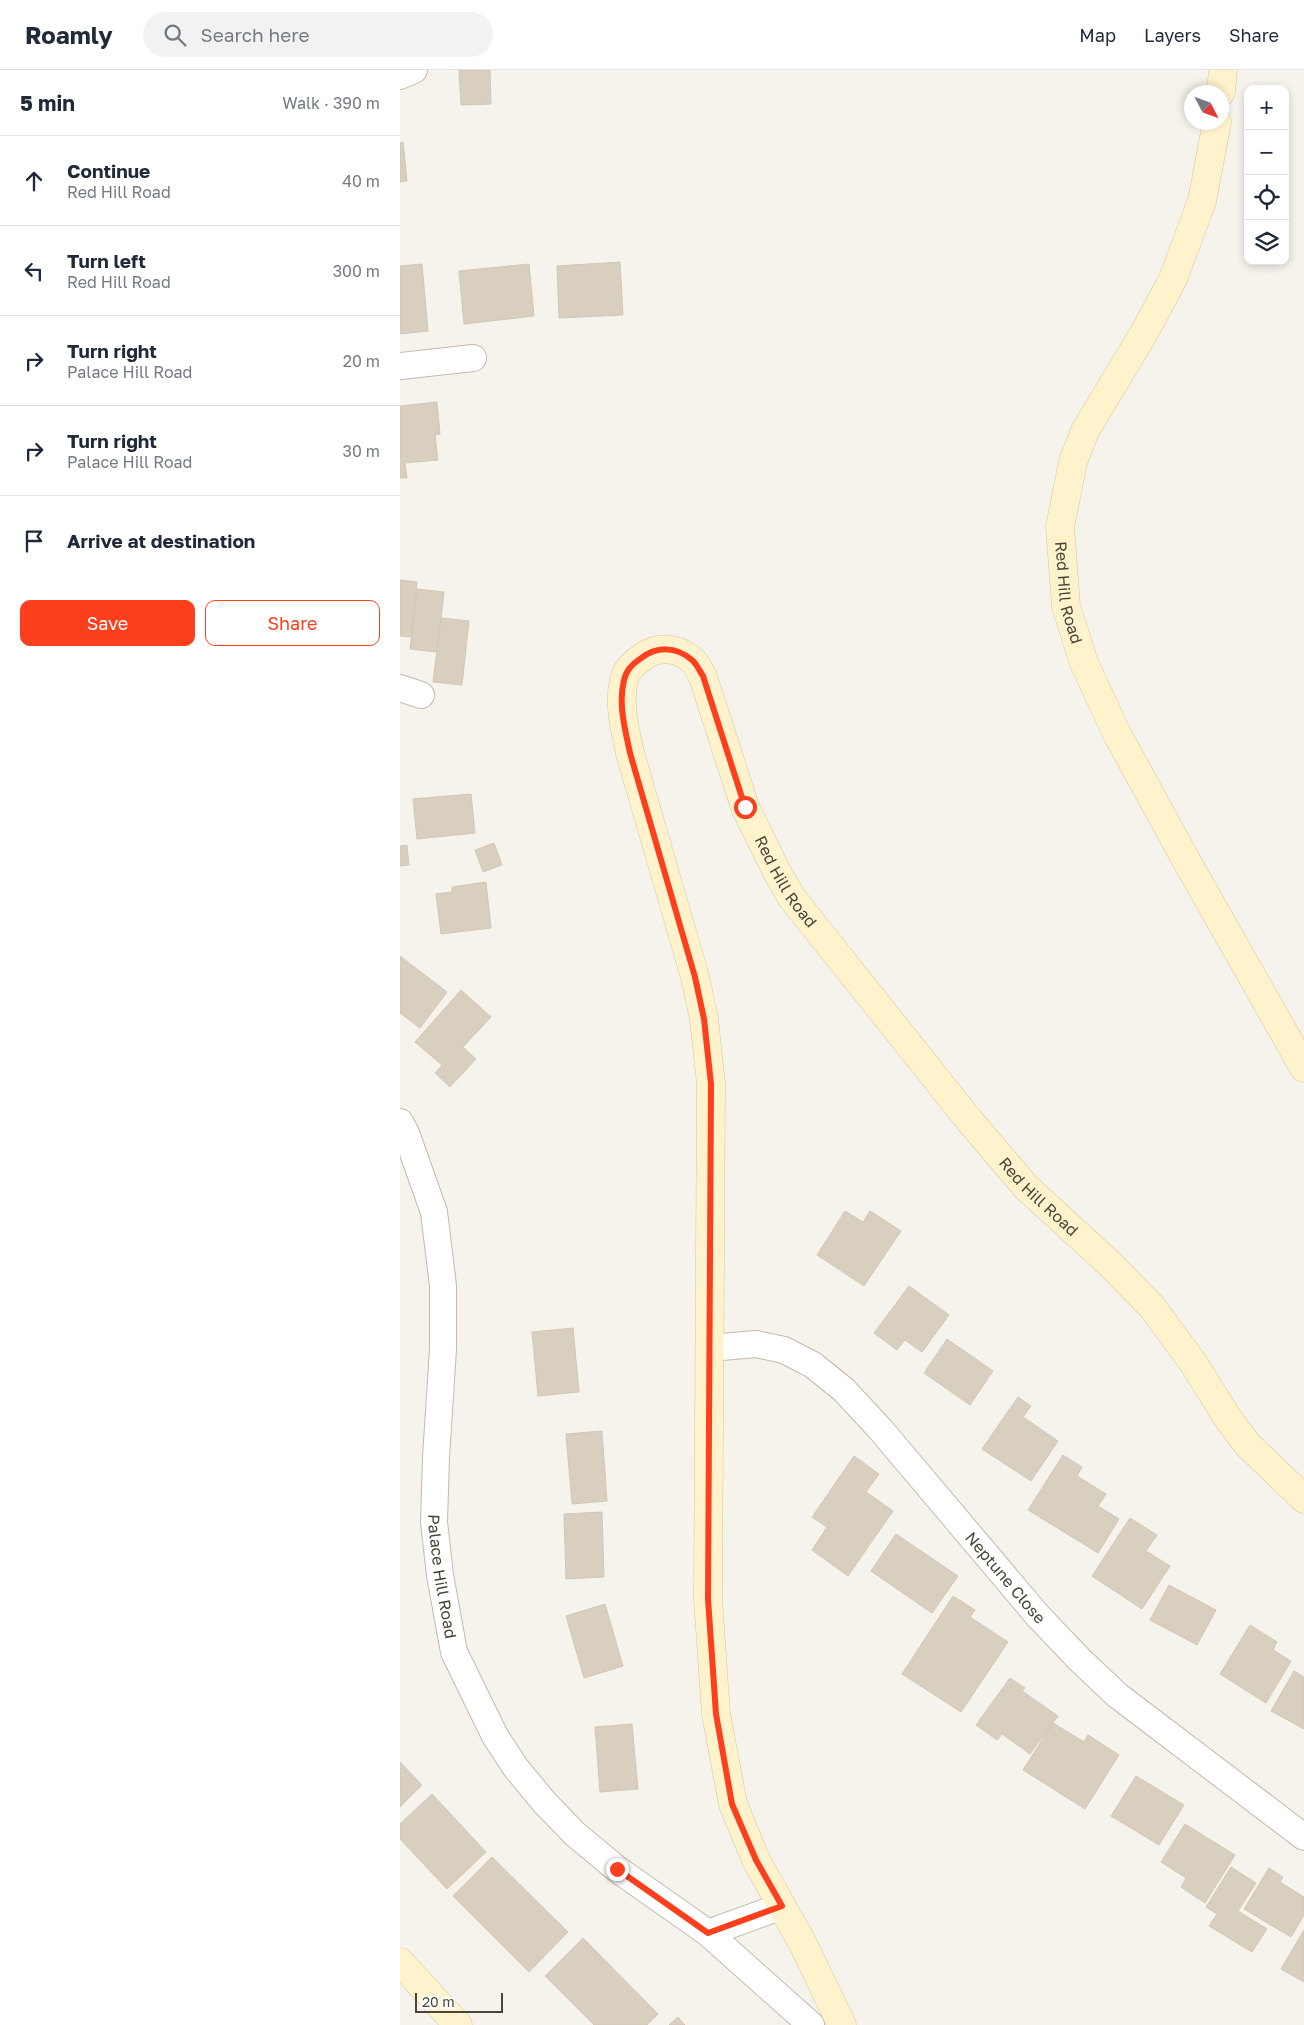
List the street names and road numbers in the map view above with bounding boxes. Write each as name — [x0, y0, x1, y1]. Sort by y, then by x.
street label: Red Hill Road — [1051, 540, 1087, 646]
street label: Red Hill Road — [751, 832, 821, 931]
street label: Red Hill Road — [995, 1153, 1083, 1240]
street label: Palace Hill Road — [424, 1514, 461, 1640]
street label: Neptune Close — [961, 1528, 1050, 1628]

